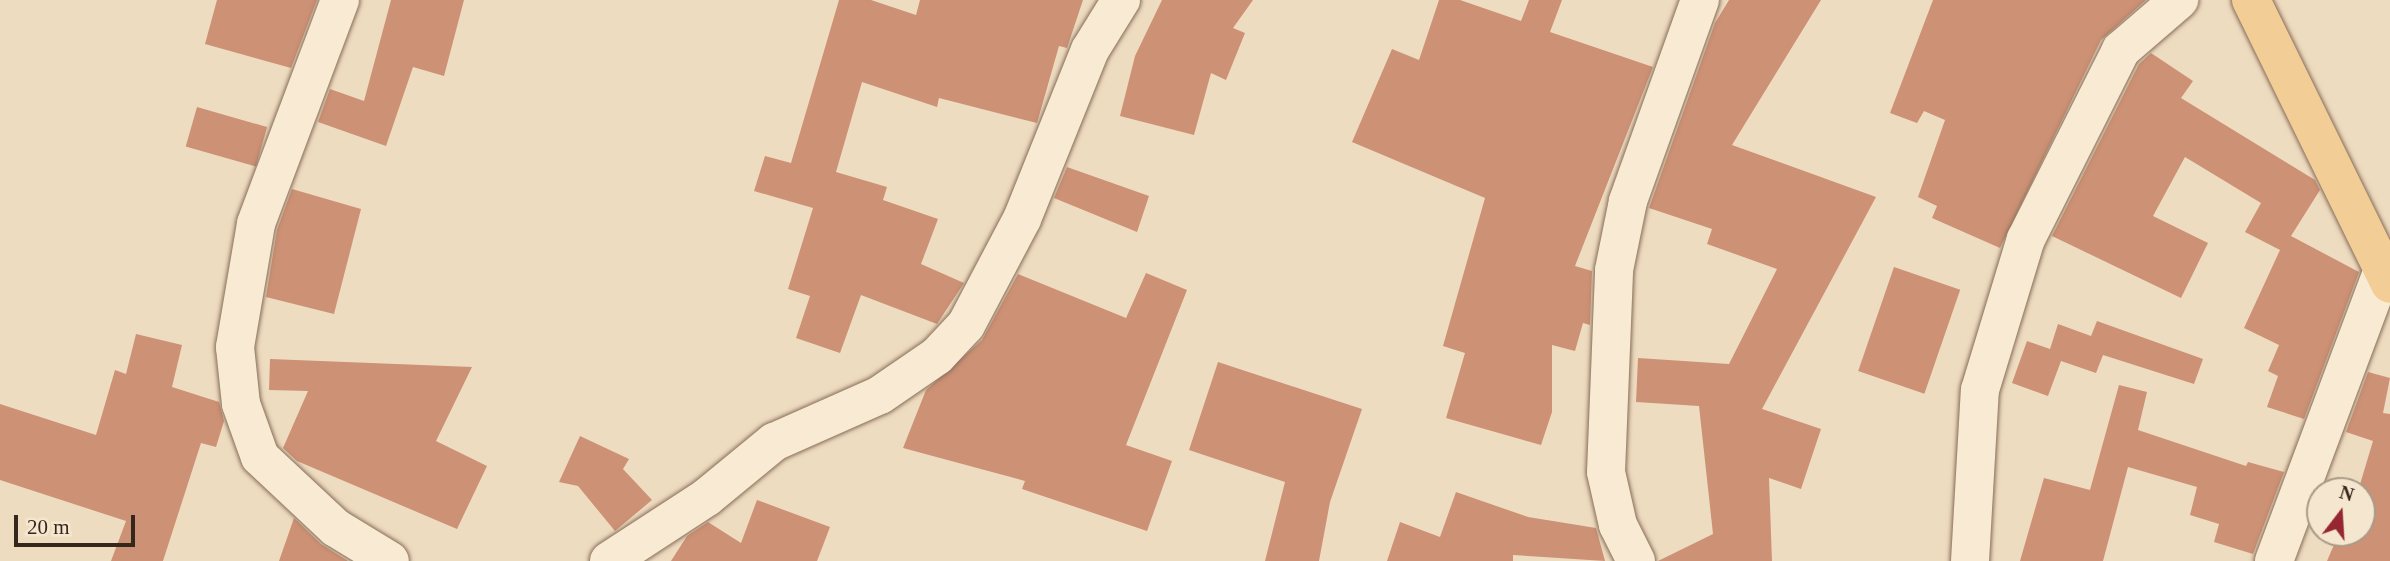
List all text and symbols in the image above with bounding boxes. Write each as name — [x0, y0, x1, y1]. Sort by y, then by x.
north arrow — [2306, 477, 2376, 547]
text: N — [2337, 481, 2356, 505]
scale bar — [18, 502, 138, 546]
text: 20 m — [27, 515, 70, 539]

